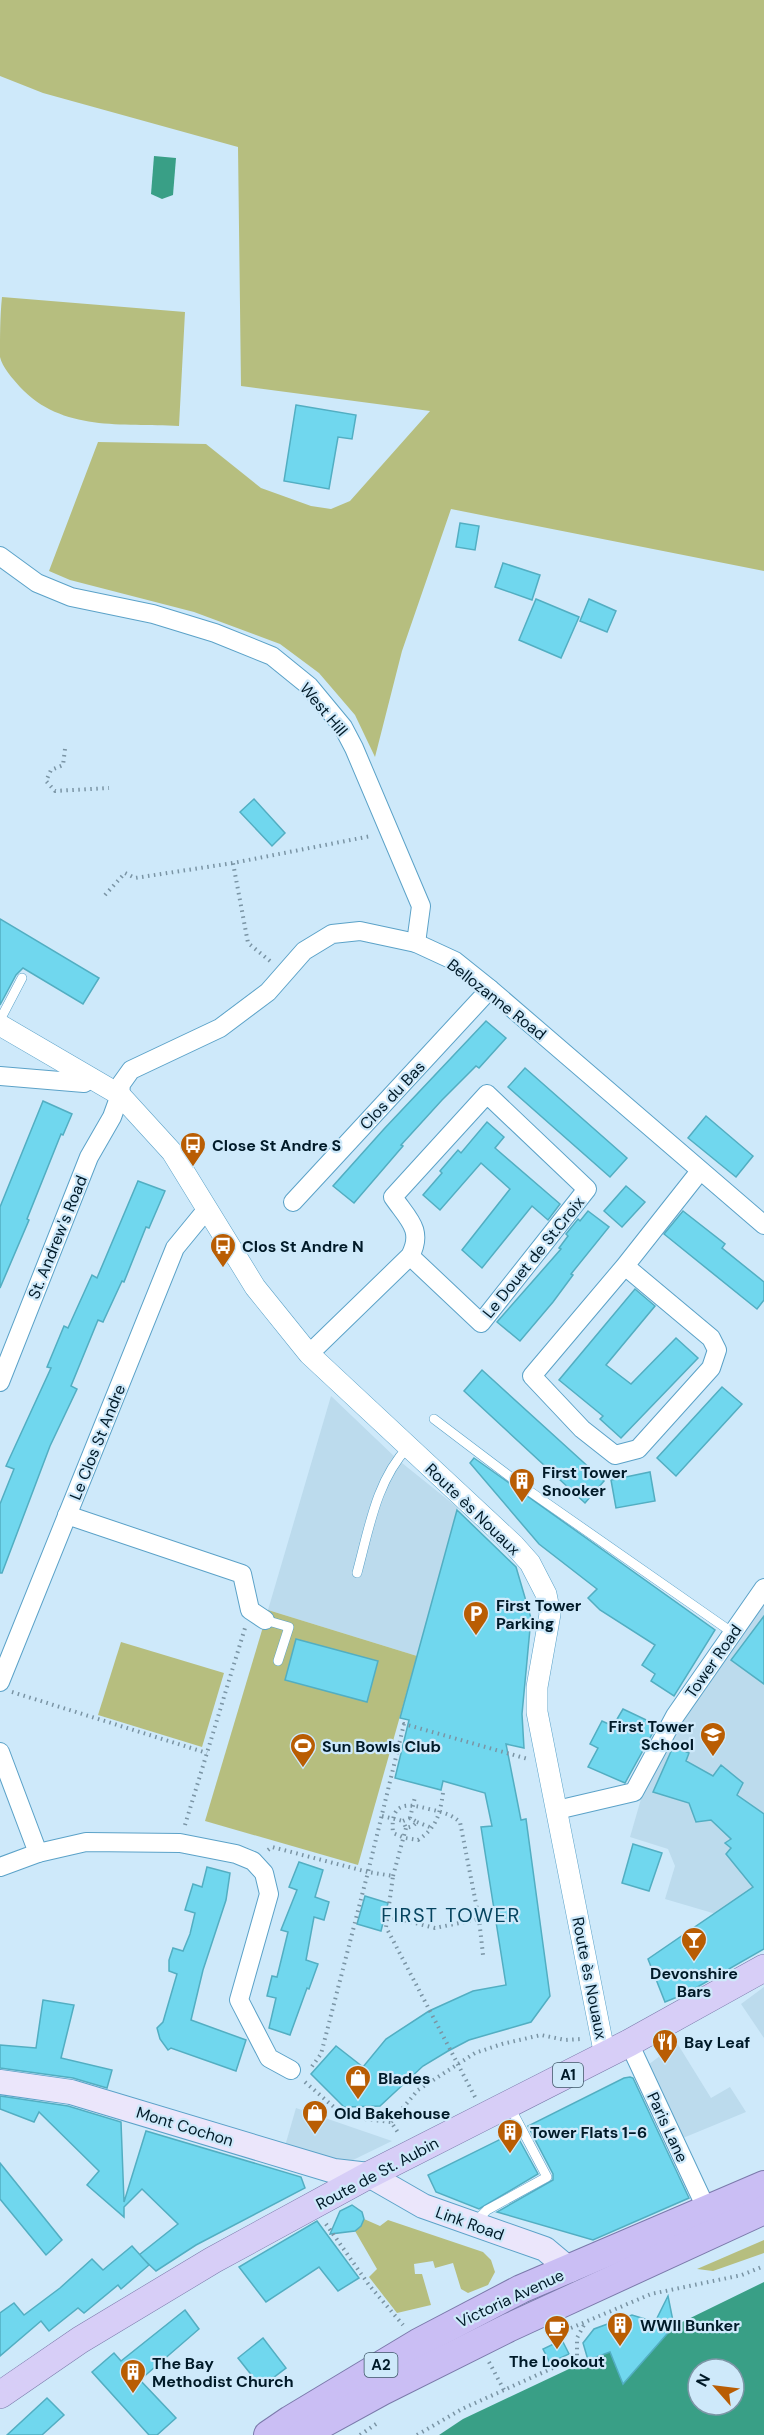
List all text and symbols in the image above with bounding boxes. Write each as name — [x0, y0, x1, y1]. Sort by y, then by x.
street label: West Hill — [295, 678, 352, 741]
street label: Bellozanne Road — [443, 954, 551, 1045]
street label: Clos du Bas — [355, 1056, 430, 1134]
bus stop icon: Close St Andre S — [178, 1130, 208, 1168]
place label: Close St Andre S — [212, 1135, 341, 1156]
street label: St. Andrew's Road — [23, 1172, 92, 1302]
street label: Le Douet de St.Croix — [478, 1192, 589, 1322]
bus stop icon: Clos St Andre N — [208, 1231, 238, 1269]
place label: Clos St Andre N — [242, 1236, 364, 1257]
street label: Le Clos St Andre — [65, 1381, 130, 1503]
street label: Route ès Nouaux — [421, 1459, 525, 1560]
place label: First Tower Snooker — [542, 1462, 628, 1501]
building icon: First Tower Snooker — [507, 1466, 537, 1504]
place label: First Tower Parking — [496, 1595, 582, 1634]
parking icon: First Tower Parking — [461, 1599, 491, 1637]
street label: Tower Road — [680, 1620, 746, 1702]
place label: First Tower School — [609, 1716, 694, 1755]
school or university icon: First Tower School — [698, 1720, 728, 1758]
sports icon: Sun Bowls Club — [288, 1731, 318, 1769]
place label: Sun Bowls Club — [322, 1736, 441, 1757]
district label: FIRST TOWER — [381, 1902, 521, 1928]
street label: Route ès Nouaux — [567, 1915, 612, 2041]
bar icon: Devonshire Bars — [679, 1925, 709, 1963]
place label: Devonshire Bars — [650, 1963, 738, 2002]
restaurant icon: Bay Leaf — [650, 2027, 680, 2065]
place label: Bay Leaf — [684, 2032, 750, 2053]
shop icon: Blades — [343, 2063, 373, 2101]
road number: A1 — [553, 2063, 583, 2087]
place label: Blades — [378, 2068, 430, 2089]
street label: Paris Lane — [642, 2089, 693, 2166]
shop icon: Old Bakehouse — [300, 2098, 330, 2136]
street label: Mont Cochon — [134, 2102, 236, 2151]
place label: Old Bakehouse — [334, 2103, 451, 2124]
building icon: Tower Flats 1-6 — [495, 2117, 525, 2155]
place label: Tower Flats 1-6 — [530, 2122, 647, 2143]
street label: Route de St. Aubin — [312, 2132, 442, 2215]
street label: Link Road — [433, 2201, 507, 2245]
street label: Victoria Avenue — [453, 2264, 567, 2333]
building icon: WWII Bunker — [605, 2310, 635, 2348]
cafe icon: The Lookout — [542, 2313, 572, 2351]
place label: WWII Bunker — [640, 2315, 740, 2336]
place label: The Lookout — [509, 2351, 605, 2372]
place label: The Bay Methodist Church — [152, 2353, 294, 2392]
road number: A2 — [364, 2353, 398, 2377]
building icon: The Bay Methodist Church — [118, 2357, 148, 2395]
north arrow — [686, 2357, 746, 2417]
text: N — [691, 2370, 715, 2390]

